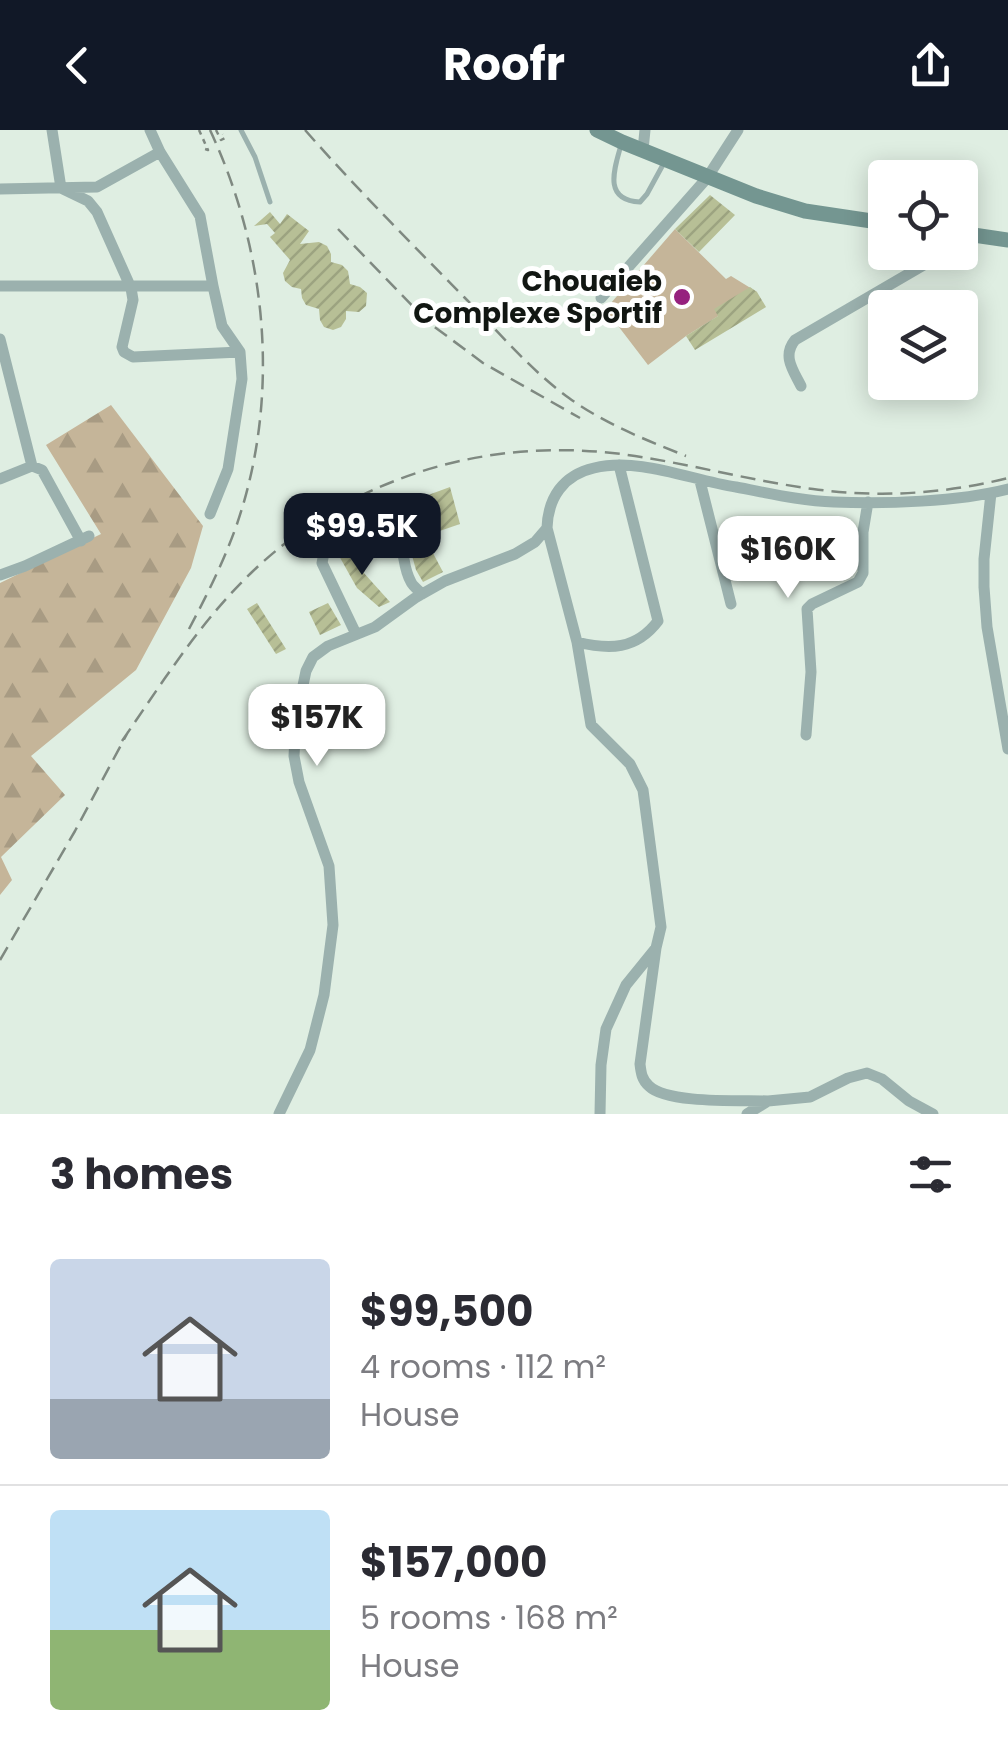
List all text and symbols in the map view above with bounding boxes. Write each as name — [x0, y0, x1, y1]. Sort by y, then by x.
text: Roofr — [443, 33, 565, 96]
icon: back — [50, 38, 105, 93]
icon: share — [903, 38, 958, 93]
map controls — [868, 160, 978, 400]
button: locate — [868, 160, 978, 270]
place label: Chouaieb Complexe Sportif — [413, 262, 662, 333]
marker: Chouaieb Complexe Sportif — [671, 286, 693, 308]
button: layers — [868, 290, 978, 400]
pin: $99.5K — [281, 493, 443, 578]
text: $99.5K — [306, 503, 418, 548]
pin: $160K — [718, 516, 858, 601]
text: $160K — [740, 526, 836, 571]
pin: $157K — [247, 684, 387, 769]
text: $157K — [270, 694, 364, 739]
text: 3 homes — [50, 1145, 233, 1204]
icon: filters — [903, 1147, 958, 1202]
text: $99,500 — [360, 1282, 533, 1341]
icon: home — [130, 1299, 250, 1419]
text: 4 rooms · 112 m² — [360, 1344, 606, 1389]
text: House — [360, 1392, 460, 1437]
text: $157,000 — [360, 1533, 547, 1592]
icon: home — [130, 1550, 250, 1670]
text: 5 rooms · 168 m² — [360, 1595, 618, 1640]
text: House — [360, 1643, 460, 1688]

